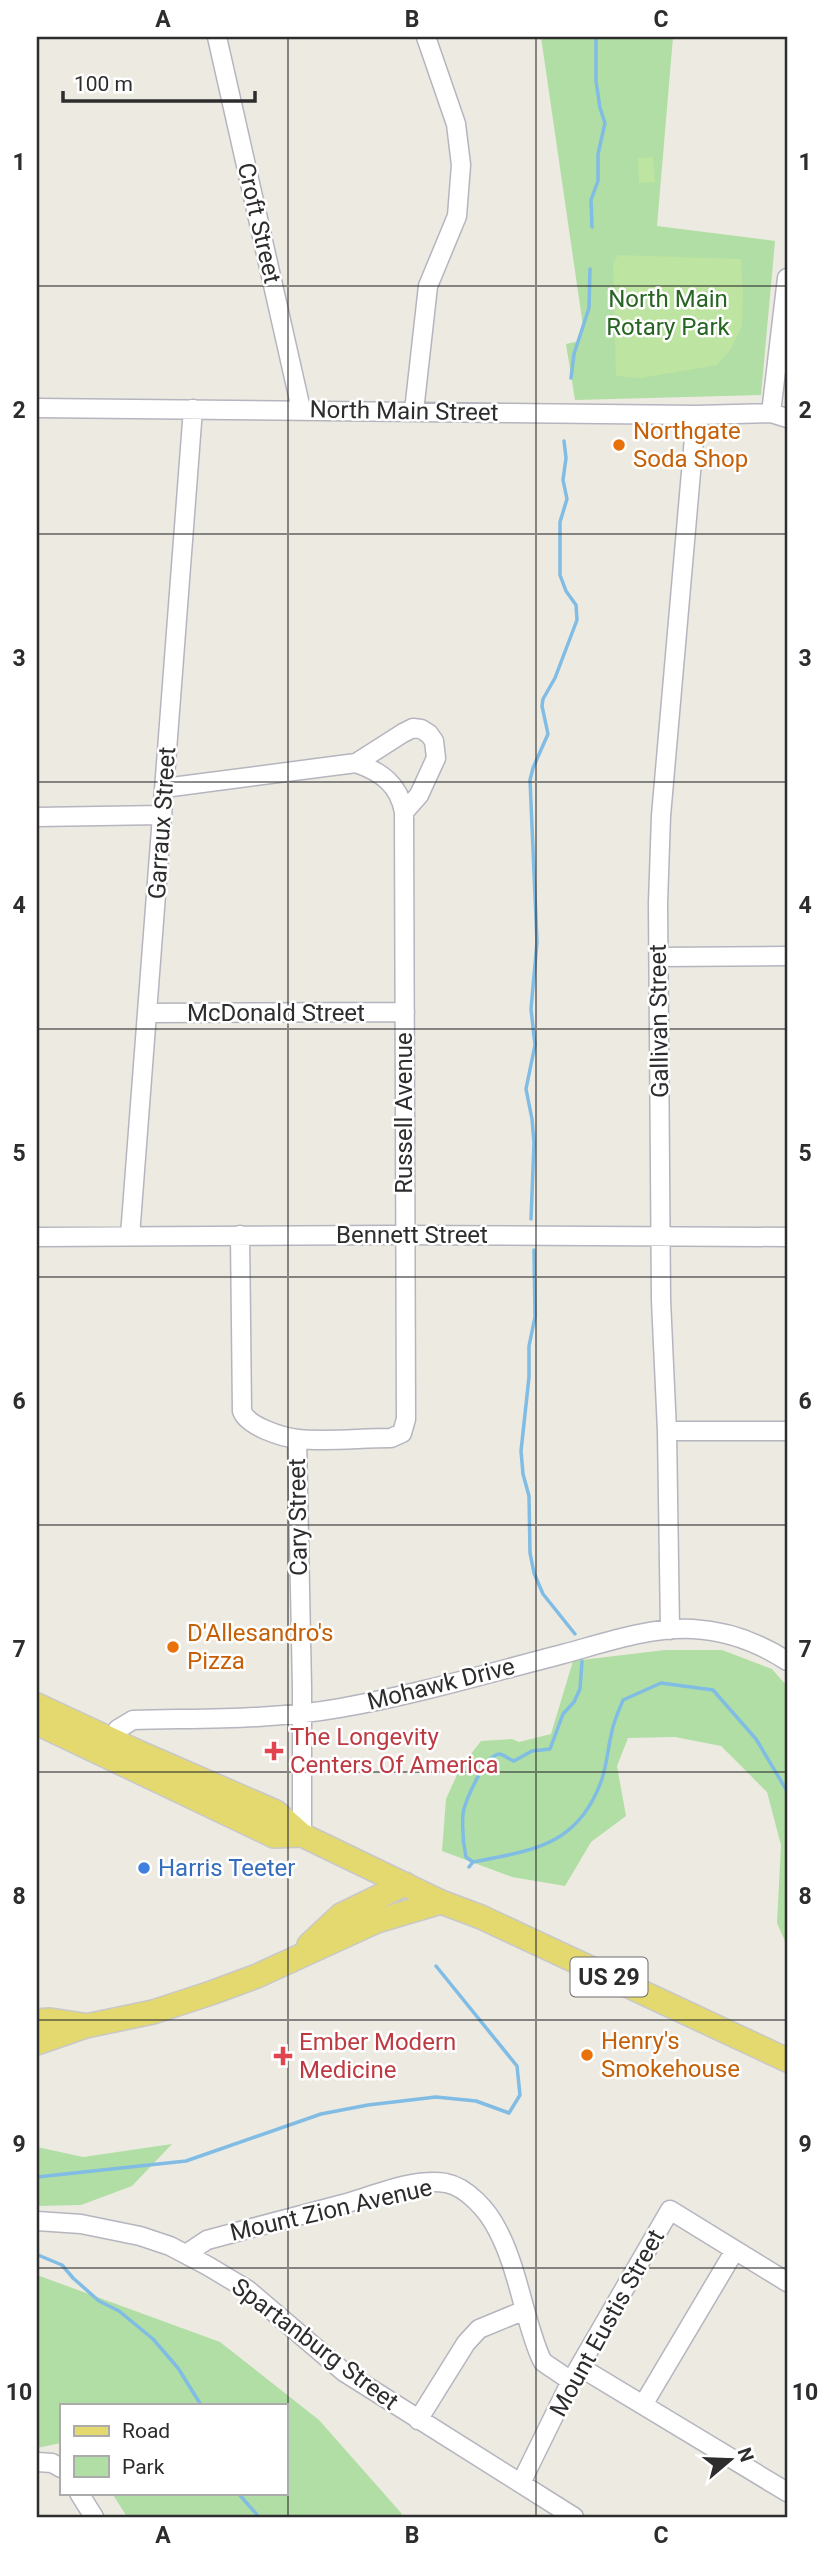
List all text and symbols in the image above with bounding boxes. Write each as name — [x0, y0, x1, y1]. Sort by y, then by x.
text: A — [155, 6, 171, 33]
text: B — [405, 6, 419, 33]
text: C — [653, 6, 669, 33]
scale bar — [63, 60, 256, 104]
text: 100 m — [74, 72, 133, 96]
text: 1 — [12, 149, 26, 176]
text: 1 — [798, 149, 812, 176]
street label: Croft Street — [232, 160, 286, 286]
park label: North Main Rotary Park — [606, 285, 731, 341]
street label: North Main Street — [309, 395, 499, 427]
text: 2 — [12, 397, 26, 424]
text: 2 — [798, 397, 812, 424]
place label: Northgate Soda Shop — [633, 417, 748, 473]
marker: Northgate Soda Shop — [611, 437, 627, 453]
text: 3 — [12, 645, 26, 672]
text: 3 — [798, 645, 812, 672]
street label: Garraux Street — [143, 746, 181, 900]
text: 4 — [12, 892, 26, 919]
text: 4 — [798, 892, 812, 919]
street label: Gallivan Street — [644, 944, 674, 1098]
street label: McDonald Street — [187, 999, 365, 1027]
street label: Russell Avenue — [390, 1032, 418, 1194]
text: 5 — [12, 1140, 26, 1167]
text: 5 — [798, 1140, 812, 1167]
street label: Bennett Street — [336, 1221, 488, 1249]
text: 6 — [12, 1388, 26, 1415]
text: 6 — [798, 1388, 812, 1415]
street label: Cary Street — [283, 1458, 313, 1576]
place label: D'Allesandro's Pizza — [187, 1619, 333, 1675]
text: 7 — [12, 1636, 26, 1663]
text: 7 — [798, 1636, 812, 1663]
marker: D'Allesandro's Pizza — [165, 1639, 181, 1655]
street label: Mohawk Drive — [364, 1652, 518, 1716]
place label: The Longevity Centers Of America — [290, 1723, 498, 1779]
marker: The Longevity Centers Of America — [264, 1741, 284, 1761]
place label: Harris Teeter — [158, 1854, 295, 1882]
marker: Harris Teeter — [136, 1860, 152, 1876]
text: 8 — [12, 1883, 26, 1910]
text: 8 — [798, 1883, 812, 1910]
road number: US 29 — [570, 1958, 648, 1996]
place label: Henry's Smokehouse — [601, 2027, 740, 2083]
place label: Ember Modern Medicine — [299, 2028, 456, 2084]
marker: Ember Modern Medicine — [273, 2046, 293, 2066]
marker: Henry's Smokehouse — [579, 2047, 595, 2063]
text: 9 — [12, 2131, 26, 2158]
text: 9 — [798, 2131, 812, 2158]
street label: Mount Zion Avenue — [227, 2173, 435, 2247]
street label: Mount Eustis Street — [544, 2225, 670, 2421]
street label: Spartanburg Street — [226, 2272, 404, 2416]
text: 10 — [6, 2379, 32, 2406]
text: 10 — [792, 2379, 818, 2406]
legend — [60, 2404, 287, 2494]
text: Road — [122, 2419, 170, 2443]
north arrow — [694, 2424, 764, 2494]
text: N — [733, 2445, 759, 2465]
text: Park — [122, 2455, 165, 2479]
text: A — [155, 2522, 171, 2549]
text: B — [405, 2522, 419, 2549]
text: C — [653, 2522, 669, 2549]

